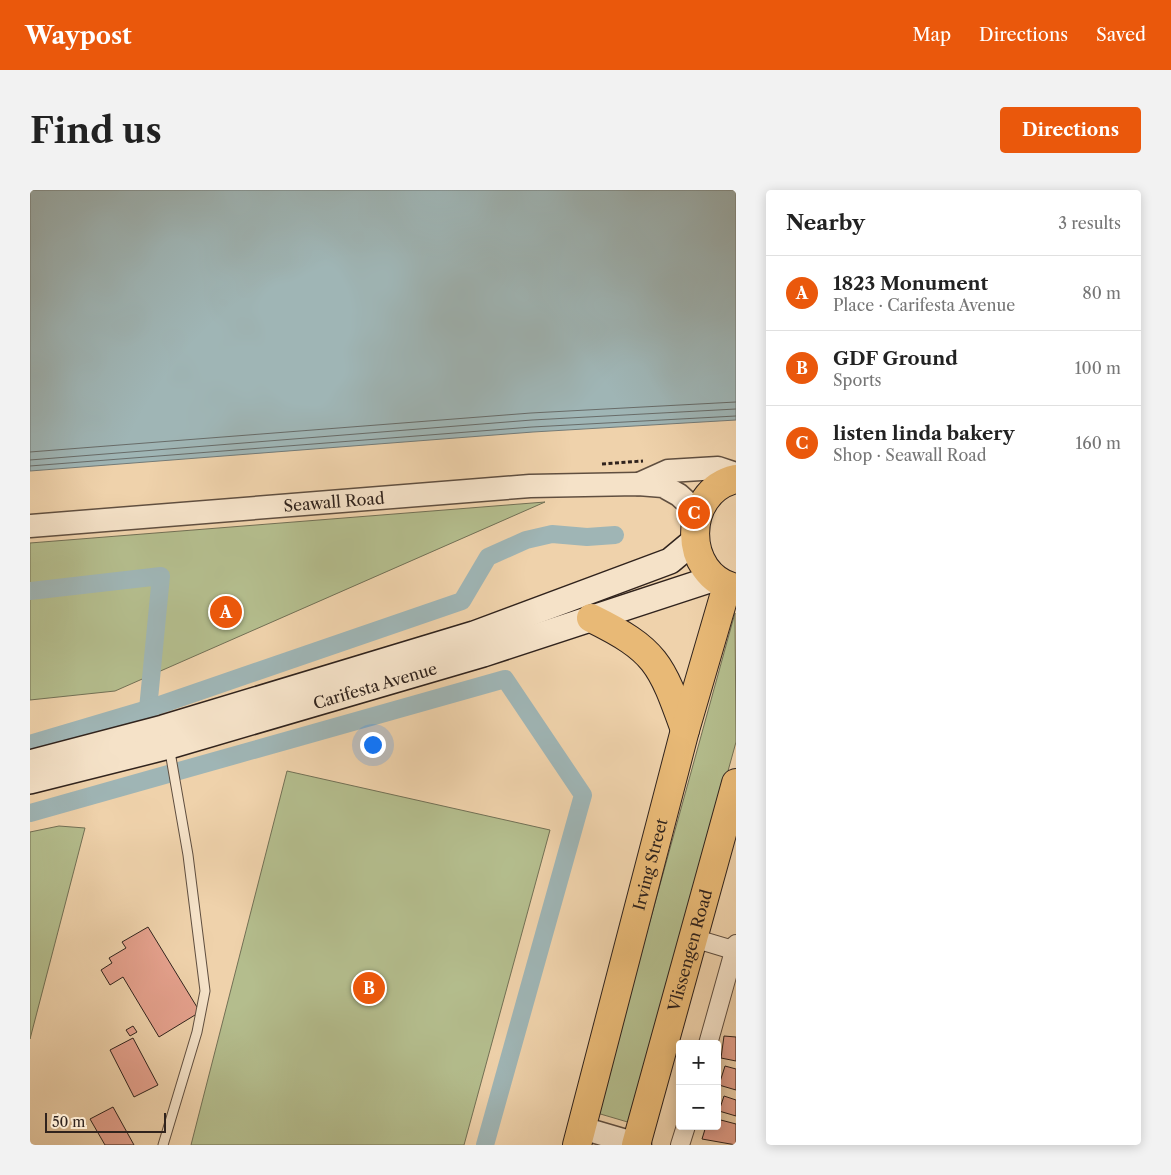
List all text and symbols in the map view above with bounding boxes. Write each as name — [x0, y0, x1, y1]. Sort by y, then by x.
text: Waypost — [25, 21, 132, 50]
text: Map — [912, 24, 951, 46]
text: Directions — [979, 24, 1068, 46]
text: Saved — [1096, 24, 1146, 46]
button: Directions — [1000, 107, 1141, 153]
text: Find us — [30, 109, 162, 152]
text: Nearby — [786, 210, 865, 235]
text: 3 results — [1058, 213, 1121, 233]
text: 1823 Monument — [833, 272, 988, 295]
text: A — [796, 283, 808, 303]
text: 80 m — [1082, 283, 1121, 303]
text: Place · Carifesta Avenue — [833, 295, 1015, 315]
text: GDF Ground — [833, 347, 958, 370]
text: B — [796, 358, 808, 378]
text: 100 m — [1075, 358, 1121, 378]
text: Sports — [833, 370, 882, 390]
text: listen linda bakery — [833, 422, 1014, 445]
text: C — [796, 433, 808, 453]
text: 160 m — [1076, 433, 1121, 453]
text: Shop · Seawall Road — [833, 445, 986, 465]
street label: Seawall Road — [283, 488, 386, 516]
pin: C — [678, 494, 710, 532]
pin: A — [210, 593, 242, 631]
street label: Carifesta Avenue — [311, 658, 439, 713]
your location — [360, 732, 386, 758]
street label: Irving Street — [628, 816, 672, 913]
street label: Vlissengen Road — [663, 887, 716, 1015]
pin: B — [353, 969, 385, 1007]
map controls — [676, 1040, 721, 1130]
button: + — [676, 1040, 721, 1085]
button: − — [676, 1085, 721, 1130]
scale bar — [45, 1110, 166, 1133]
text: 50 m — [52, 1113, 85, 1131]

